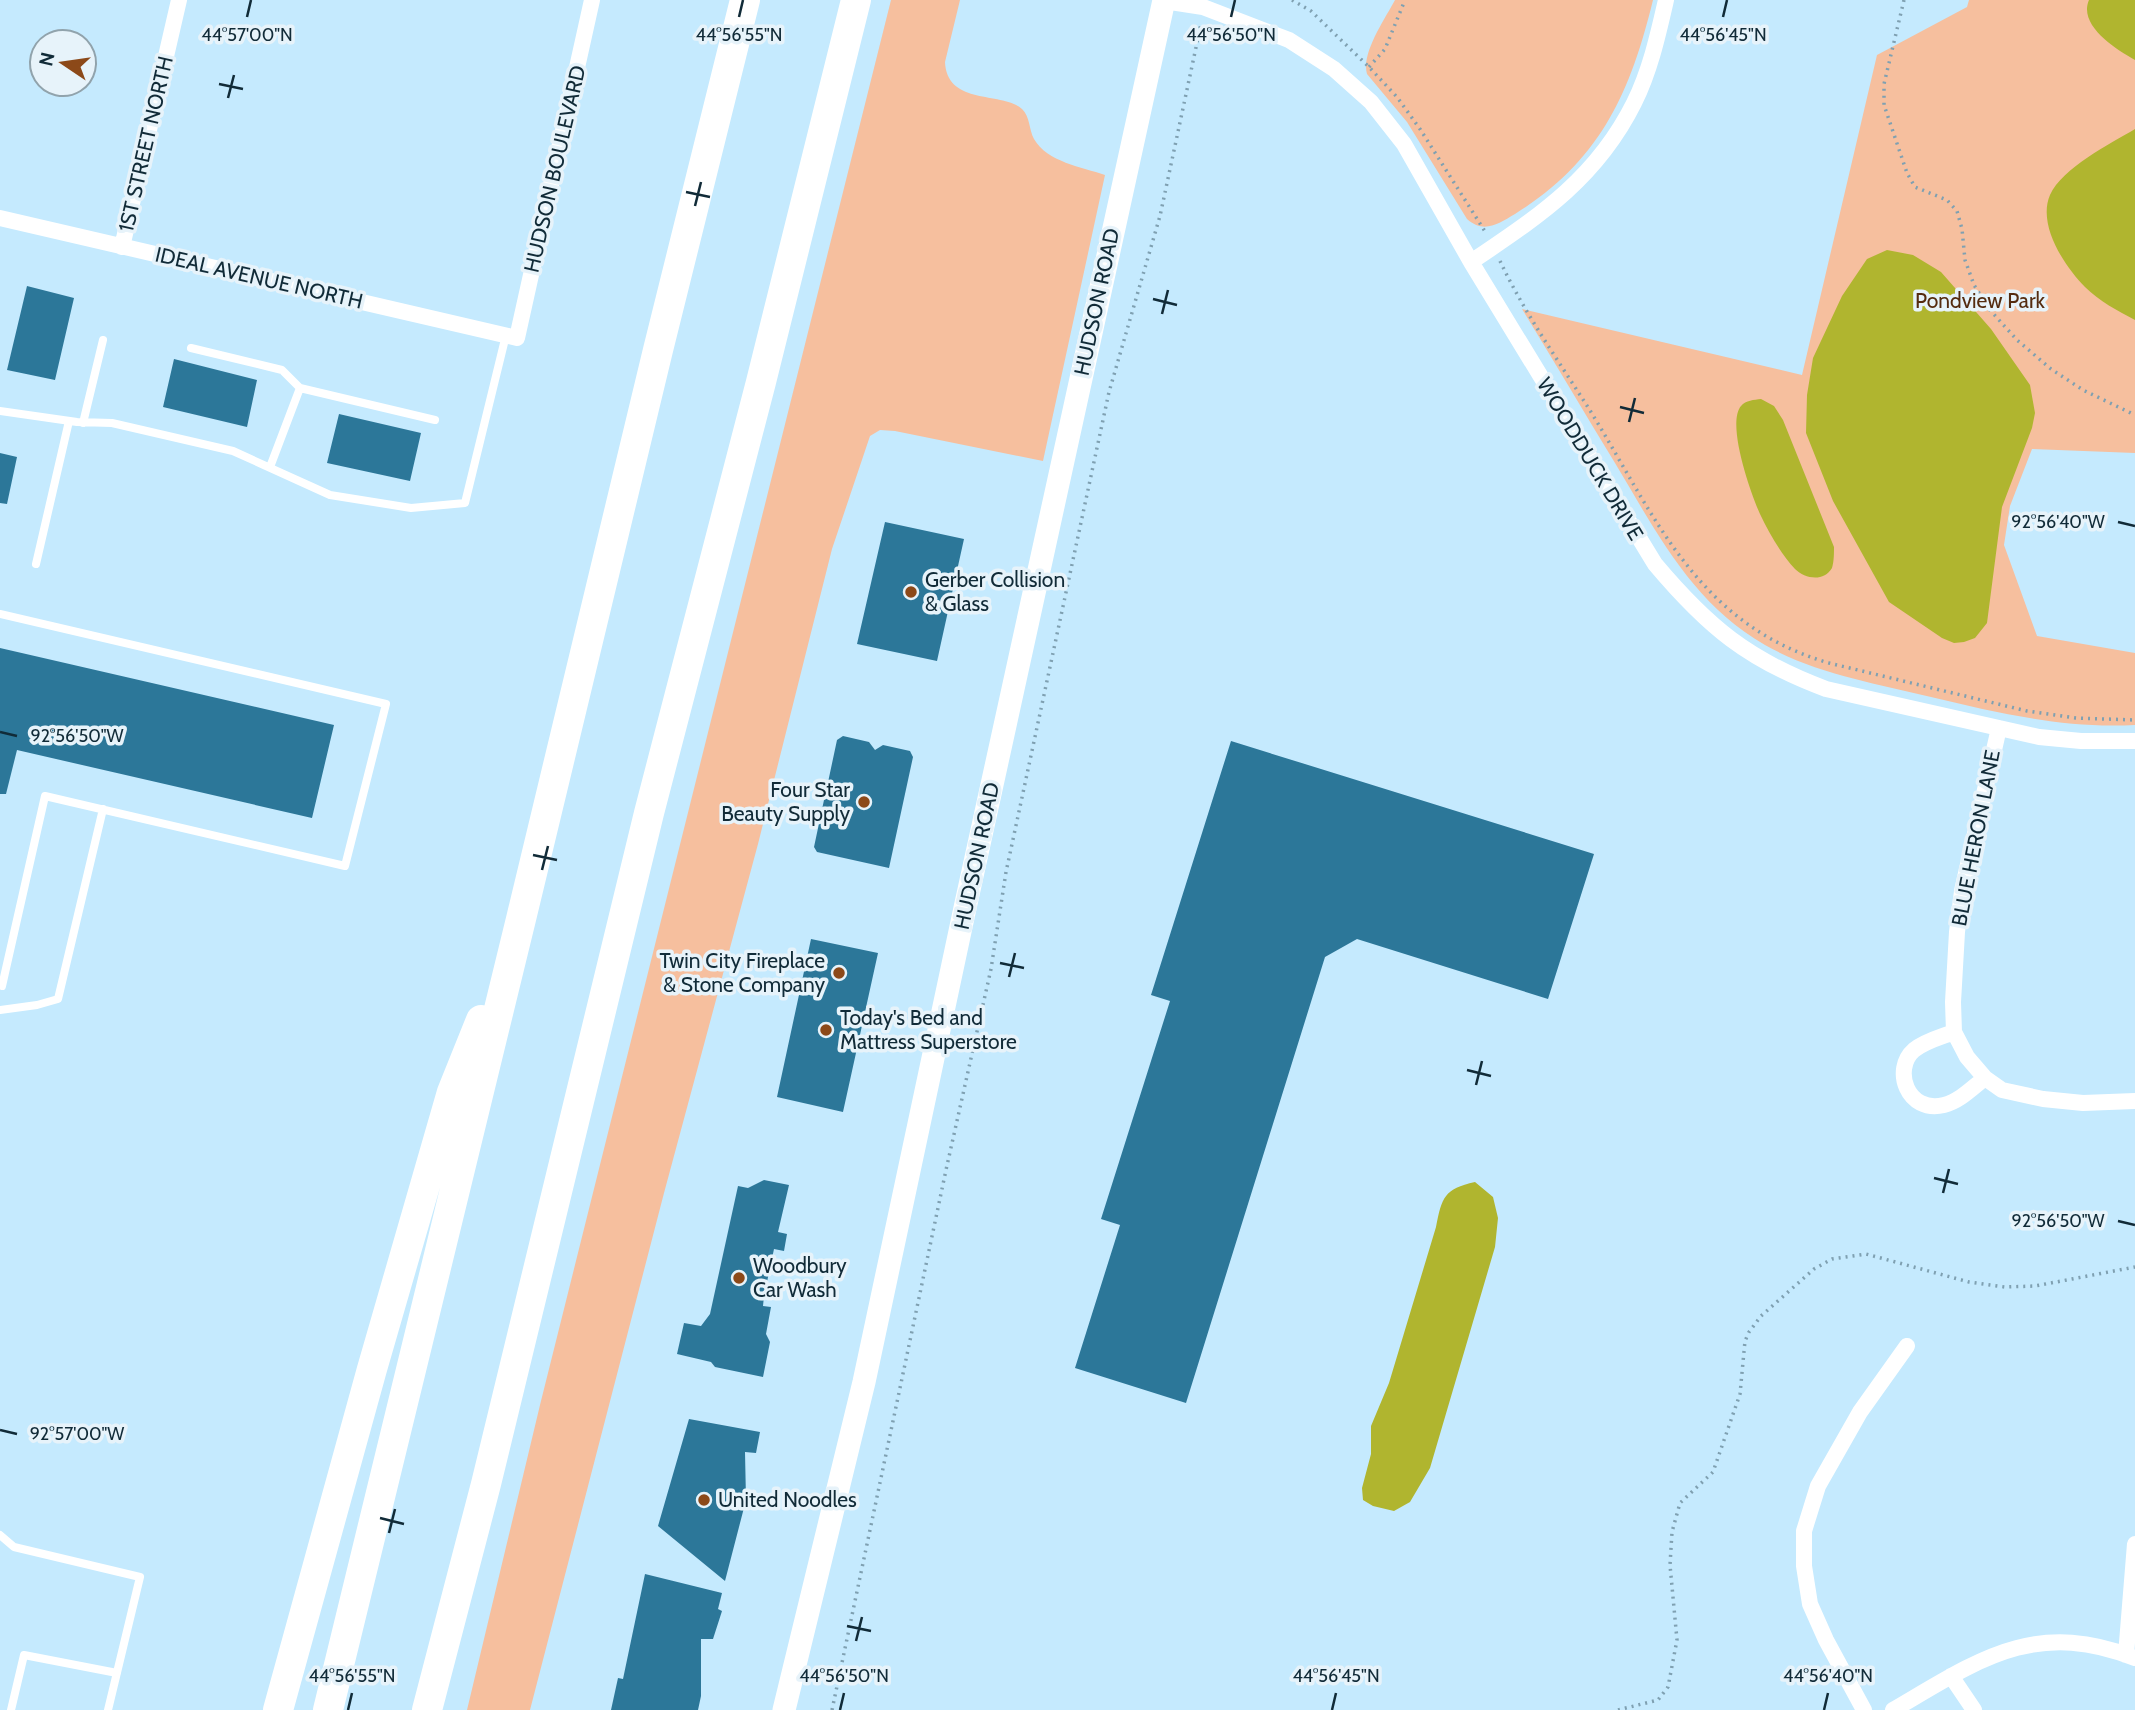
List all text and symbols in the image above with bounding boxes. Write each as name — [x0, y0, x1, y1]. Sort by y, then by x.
text: 44°57'00"N — [201, 24, 293, 46]
text: 44°56'55"N — [696, 24, 782, 46]
text: 44°56'50"N — [1186, 24, 1276, 46]
text: 44°56'45"N — [1679, 24, 1767, 46]
north arrow — [28, 28, 98, 98]
text: N — [34, 50, 60, 68]
street label: 1ST STREET NORTH — [113, 54, 178, 234]
street label: HUDSON BOULEVARD — [518, 63, 591, 275]
street label: HUDSON ROAD — [1069, 226, 1124, 378]
street label: IDEAL AVENUE NORTH — [153, 241, 365, 314]
park label: Pondview Park — [1915, 288, 2046, 313]
street label: WOODDUCK DRIVE — [1532, 373, 1649, 545]
text: 92°56'40"W — [2011, 511, 2105, 533]
place label: Gerber Collision & Glass — [925, 567, 1065, 616]
marker: Gerber Collision & Glass — [903, 584, 919, 600]
text: 92°56'50"W — [30, 725, 124, 747]
street label: BLUE HERON LANE — [1946, 748, 2005, 928]
place label: Four Star Beauty Supply — [721, 777, 850, 826]
street label: HUDSON ROAD — [949, 780, 1004, 932]
marker: Four Star Beauty Supply — [856, 794, 872, 810]
place label: Twin City Fireplace & Stone Company — [659, 948, 825, 997]
marker: Twin City Fireplace & Stone Company — [831, 965, 847, 981]
place label: Today's Bed and Mattress Superstore — [840, 1005, 1017, 1054]
marker: Today's Bed and Mattress Superstore — [818, 1022, 834, 1038]
text: 92°56'50"W — [2011, 1210, 2105, 1232]
place label: Woodbury Car Wash — [753, 1253, 847, 1302]
marker: Woodbury Car Wash — [731, 1270, 747, 1286]
text: 92°57'00"W — [30, 1423, 124, 1445]
place label: United Noodles — [718, 1487, 857, 1512]
marker: United Noodles — [696, 1492, 712, 1508]
text: 44°56'55"N — [309, 1665, 395, 1687]
text: 44°56'50"N — [799, 1665, 889, 1687]
text: 44°56'45"N — [1292, 1665, 1380, 1687]
text: 44°56'40"N — [1783, 1665, 1873, 1687]

